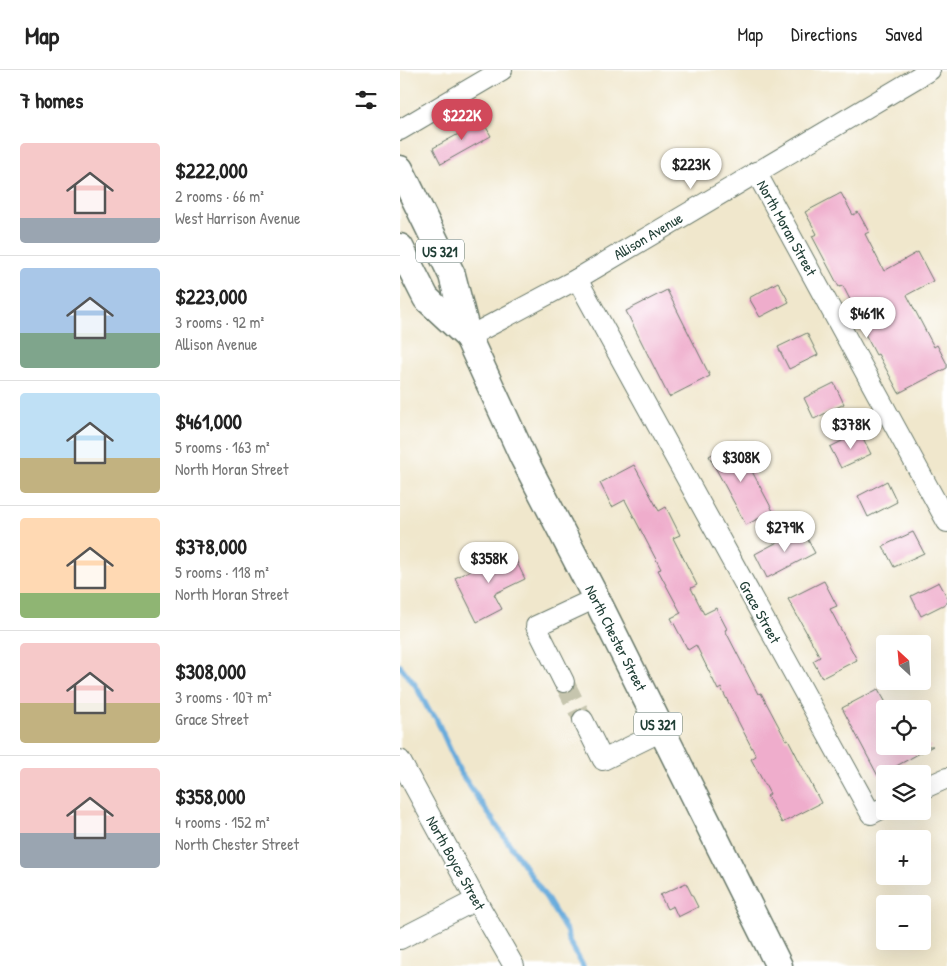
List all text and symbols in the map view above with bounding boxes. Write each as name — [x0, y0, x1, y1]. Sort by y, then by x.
text: Map — [25, 19, 59, 51]
text: Map — [738, 22, 763, 47]
text: Directions — [791, 22, 857, 47]
text: Saved — [885, 22, 922, 47]
text: 7 homes — [20, 86, 83, 115]
icon: filters — [352, 86, 380, 114]
pin: $222K — [427, 98, 497, 141]
text: $222K — [443, 104, 481, 126]
pin: $223K — [656, 148, 726, 190]
text: $223K — [672, 153, 710, 175]
text: $222,000 — [175, 156, 248, 185]
icon: home — [60, 163, 120, 223]
street label: North Moran Street — [752, 176, 822, 280]
text: 2 rooms · 66 m² — [175, 185, 264, 207]
text: West Harrison Avenue — [175, 207, 300, 229]
street label: Allison Avenue — [609, 207, 687, 265]
road number: US 321 — [416, 240, 464, 262]
text: $223,000 — [175, 282, 247, 311]
icon: home — [60, 288, 120, 348]
pin: $461K — [832, 296, 902, 339]
text: $461K — [850, 302, 884, 324]
text: 3 rooms · 92 m² — [175, 311, 264, 333]
text: Allison Avenue — [175, 333, 257, 355]
text: $461,000 — [175, 407, 242, 436]
pin: $378K — [816, 408, 886, 450]
icon: home — [60, 413, 120, 473]
text: $378K — [832, 413, 870, 435]
text: 5 rooms · 163 m² — [175, 436, 270, 458]
pin: $308K — [706, 440, 776, 483]
text: $308K — [722, 446, 760, 468]
text: North Moran Street — [175, 458, 289, 480]
pin: $279K — [750, 510, 820, 553]
text: $279K — [766, 516, 804, 538]
text: $378,000 — [175, 532, 247, 561]
icon: home — [60, 538, 120, 598]
pin: $358K — [454, 542, 524, 584]
text: $358K — [470, 547, 508, 569]
text: 5 rooms · 118 m² — [175, 561, 269, 583]
street label: Grace Street — [734, 577, 786, 648]
street label: North Chester Street — [580, 581, 652, 695]
text: North Moran Street — [175, 583, 289, 605]
north arrow — [876, 635, 931, 690]
map controls — [876, 635, 931, 950]
text: $308,000 — [175, 657, 246, 686]
icon: home — [60, 663, 120, 723]
text: 3 rooms · 107 m² — [175, 686, 272, 708]
button: locate — [876, 700, 931, 755]
text: Grace Street — [175, 708, 249, 730]
road number: US 321 — [634, 712, 682, 736]
button: layers — [876, 765, 931, 820]
text: $358,000 — [175, 782, 246, 811]
icon: home — [60, 788, 120, 848]
text: 4 rooms · 152 m² — [175, 811, 270, 833]
street label: North Boyce Street — [421, 812, 491, 915]
button: + — [876, 830, 931, 885]
text: North Chester Street — [175, 833, 299, 855]
button: − — [876, 895, 931, 950]

